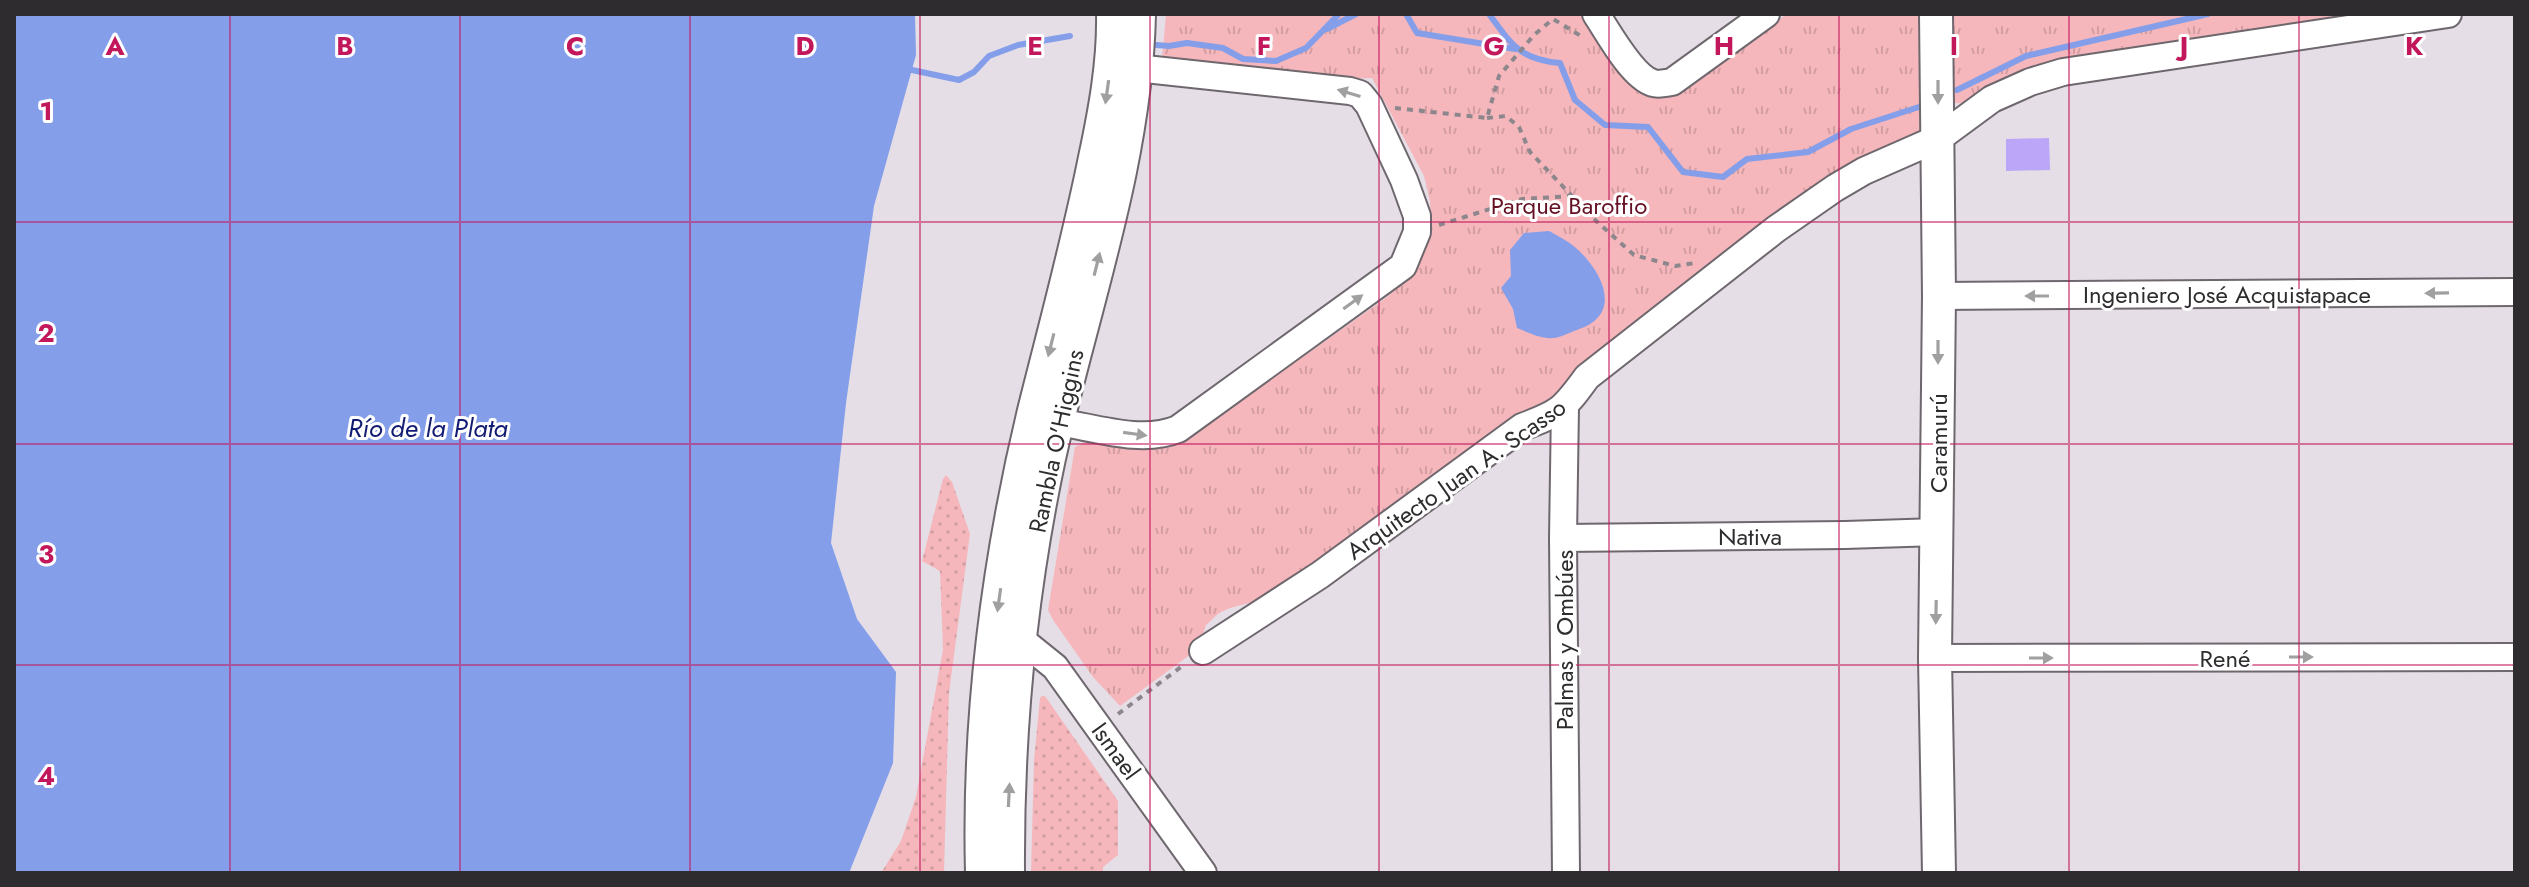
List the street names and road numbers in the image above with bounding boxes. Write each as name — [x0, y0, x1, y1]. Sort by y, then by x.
street label: Ingeniero José Acquistapace — [2083, 277, 2371, 312]
street label: Rambla O'Higgins — [1019, 346, 1093, 536]
street label: Arquitecto Juan A. Scasso — [1339, 390, 1573, 568]
street label: Caramurú — [1921, 393, 1956, 493]
street label: Nativa — [1718, 519, 1782, 554]
street label: Palmas y Ombúes — [1547, 550, 1582, 730]
street label: René — [2200, 641, 2250, 676]
street label: Ismael — [1083, 715, 1149, 787]

